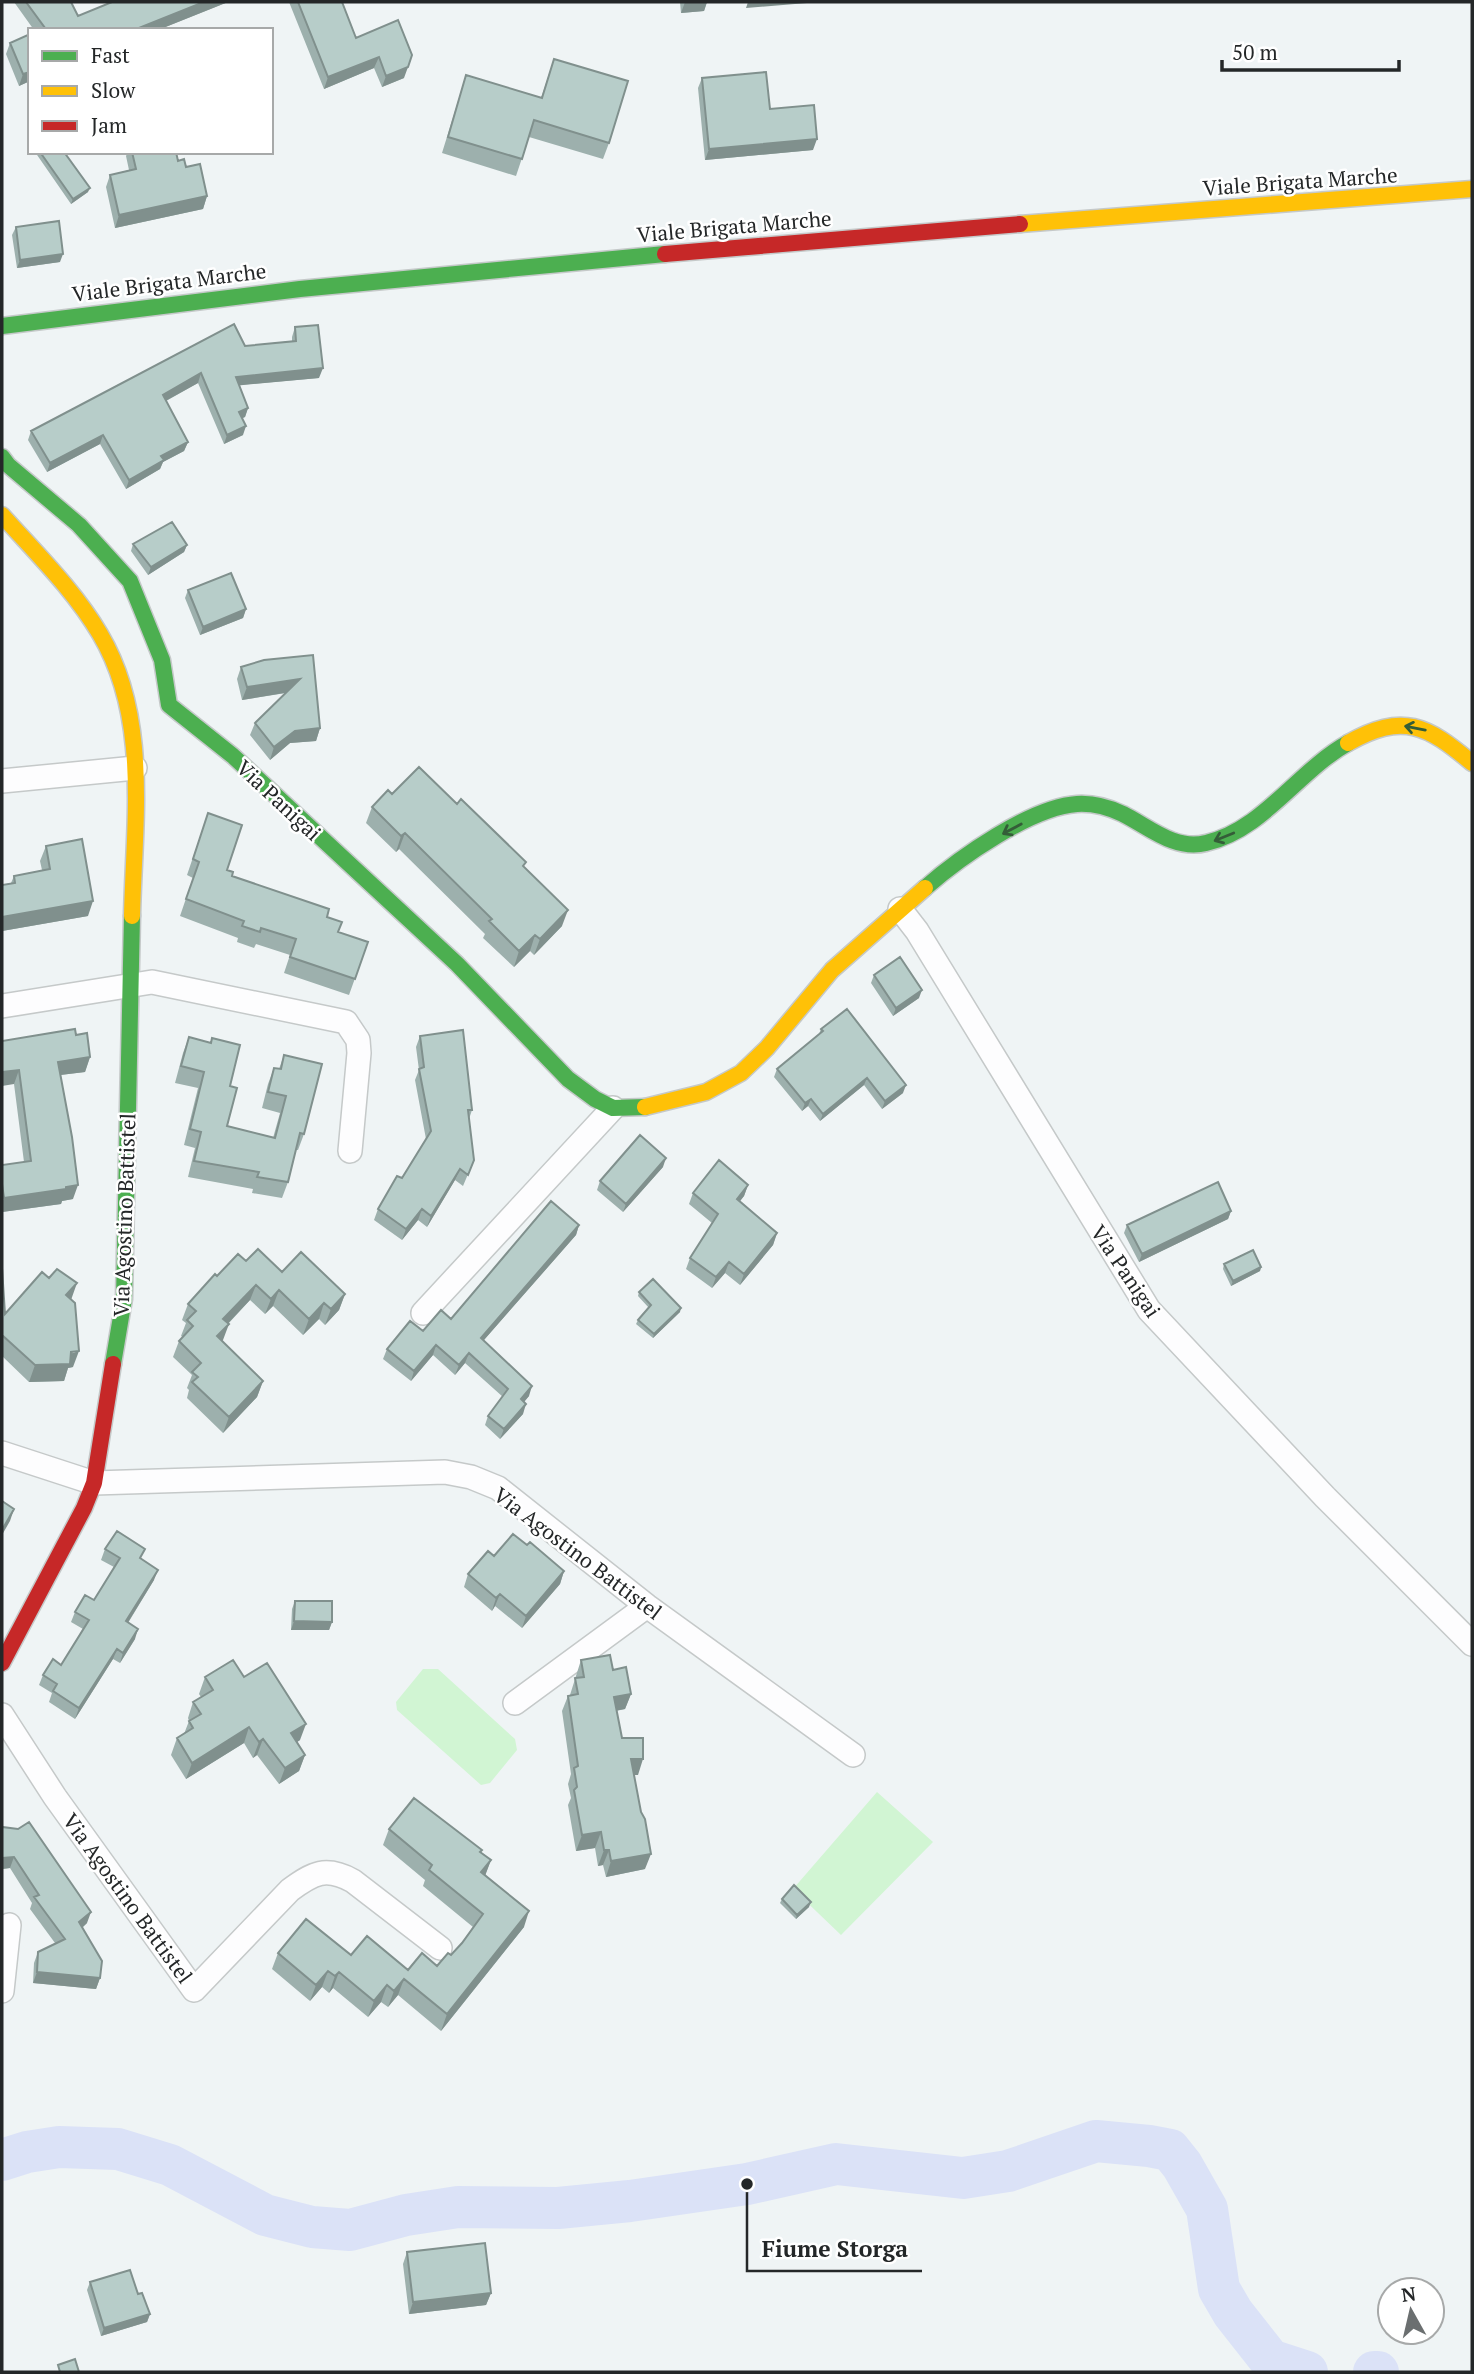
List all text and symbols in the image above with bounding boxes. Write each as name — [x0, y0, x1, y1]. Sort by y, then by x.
legend — [28, 28, 273, 154]
scale bar — [1222, 28, 1399, 72]
text: 50 m — [1232, 38, 1278, 66]
text: Fast — [91, 41, 130, 69]
text: Slow — [91, 76, 136, 104]
text: Jam — [91, 111, 127, 139]
street label: Viale Brigata Marche — [1202, 160, 1398, 202]
street label: Viale Brigata Marche — [636, 204, 832, 248]
street label: Viale Brigata Marche — [70, 256, 268, 308]
one-way arrow — [1404, 721, 1427, 735]
street label: Via Panigai — [231, 754, 327, 846]
one-way arrow — [1002, 823, 1023, 836]
one-way arrow — [1213, 831, 1235, 844]
street label: Via Agostino Battistel — [106, 1113, 142, 1317]
street label: Via Panigai — [1085, 1219, 1167, 1323]
street label: Via Agostino Battistel — [488, 1480, 668, 1626]
street label: Via Agostino Battistel — [57, 1807, 199, 1989]
callout: Fiume Storga — [747, 2227, 922, 2271]
text: Fiume Storga — [762, 2233, 908, 2264]
north arrow — [1376, 2276, 1446, 2346]
text: N — [1400, 2280, 1418, 2307]

